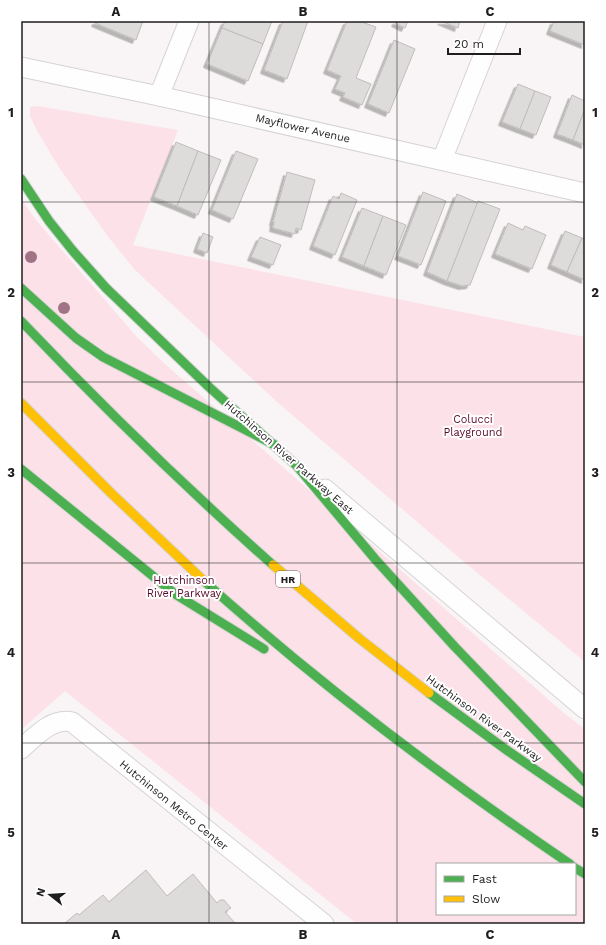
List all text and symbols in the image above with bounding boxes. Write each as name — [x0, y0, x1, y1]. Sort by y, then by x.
text: A — [112, 4, 121, 19]
text: B — [299, 4, 308, 19]
text: C — [486, 4, 495, 19]
scale bar — [448, 30, 520, 56]
text: 20 m — [454, 37, 484, 51]
text: 1 — [8, 105, 14, 120]
text: 1 — [592, 105, 598, 120]
street label: Mayflower Avenue — [254, 111, 352, 146]
text: 2 — [7, 285, 15, 300]
text: 2 — [591, 285, 599, 300]
street label: Hutchinson River Parkway East — [221, 398, 356, 517]
park label: Colucci Playground — [444, 413, 502, 439]
text: 3 — [7, 465, 15, 480]
text: 3 — [591, 465, 599, 480]
road number: HR — [276, 571, 300, 587]
park label: Hutchinson River Parkway — [147, 574, 222, 600]
text: 4 — [7, 645, 16, 660]
text: 4 — [591, 645, 600, 660]
street label: Hutchinson River Parkway — [423, 672, 544, 765]
street label: Hutchinson Metro Center — [117, 758, 231, 854]
text: 5 — [7, 825, 15, 840]
text: 5 — [591, 825, 599, 840]
legend — [436, 863, 576, 915]
text: Fast — [472, 872, 497, 886]
north arrow — [30, 875, 70, 915]
text: N — [34, 886, 48, 898]
text: Slow — [472, 892, 500, 906]
text: A — [112, 927, 121, 942]
text: B — [299, 927, 308, 942]
text: C — [486, 927, 495, 942]

